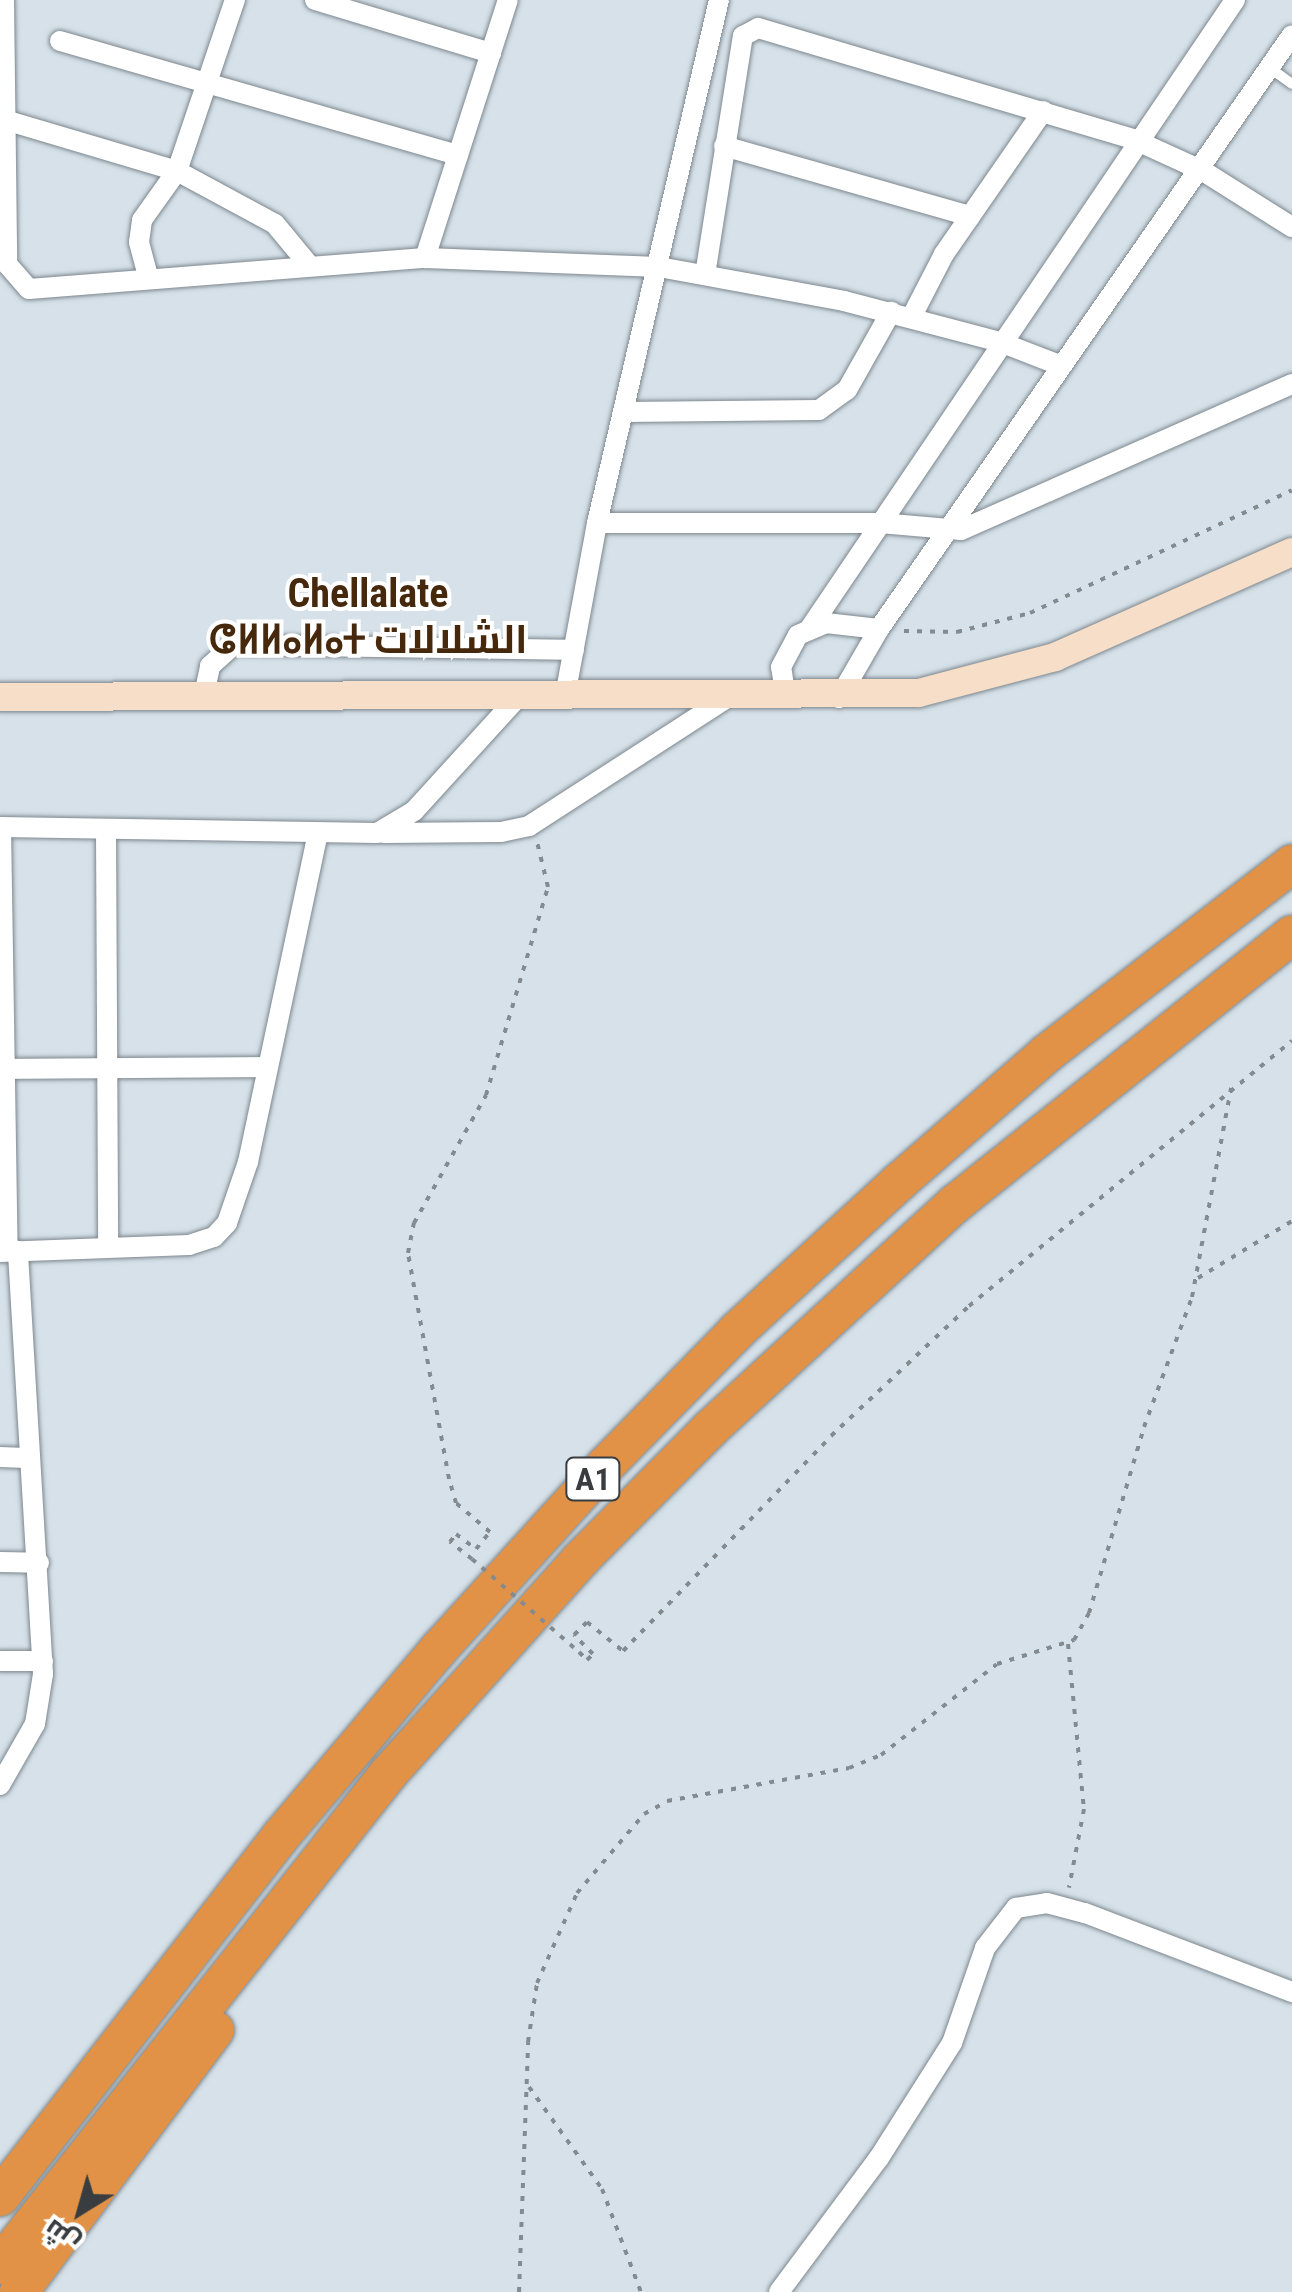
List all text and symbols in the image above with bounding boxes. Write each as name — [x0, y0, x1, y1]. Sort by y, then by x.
district label: Chellalate ⵛⵍⵍⴰⵍⴰⵜ الشلالات — [209, 570, 527, 664]
road number: A1 — [563, 1452, 623, 1506]
north arrow — [30, 2162, 130, 2262]
text: ش — [37, 2212, 86, 2260]

